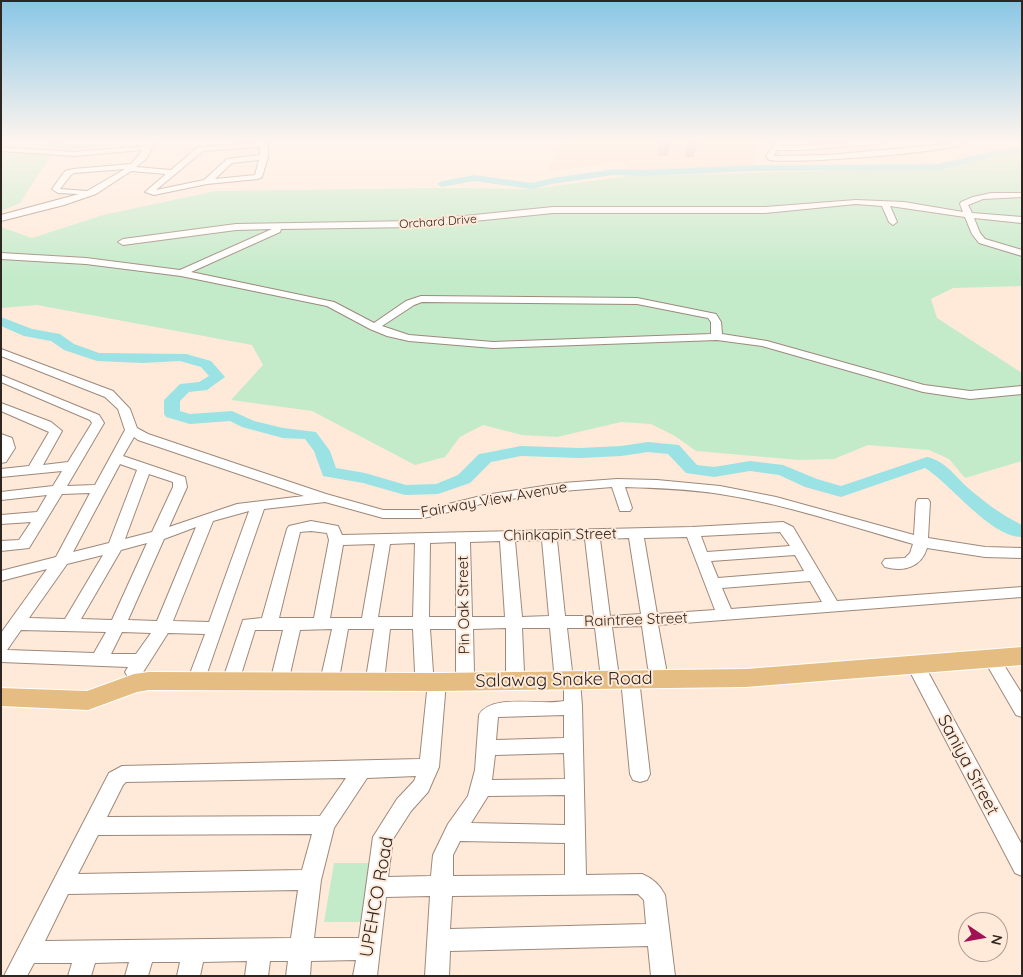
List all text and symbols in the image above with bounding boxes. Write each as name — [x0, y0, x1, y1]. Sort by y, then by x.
street label: Orchard Drive — [399, 212, 477, 232]
street label: Fairway View Avenue — [419, 478, 569, 522]
street label: Chinkapin Street — [503, 525, 617, 545]
street label: Pin Oak Street — [454, 556, 474, 654]
street label: Raintree Street — [584, 609, 688, 631]
street label: Salawag Snake Road — [475, 668, 653, 692]
street label: Saniya Street — [933, 711, 1003, 819]
street label: UPEHCO Road — [356, 835, 398, 959]
north arrow — [958, 912, 1008, 962]
text: N — [987, 933, 1007, 947]

